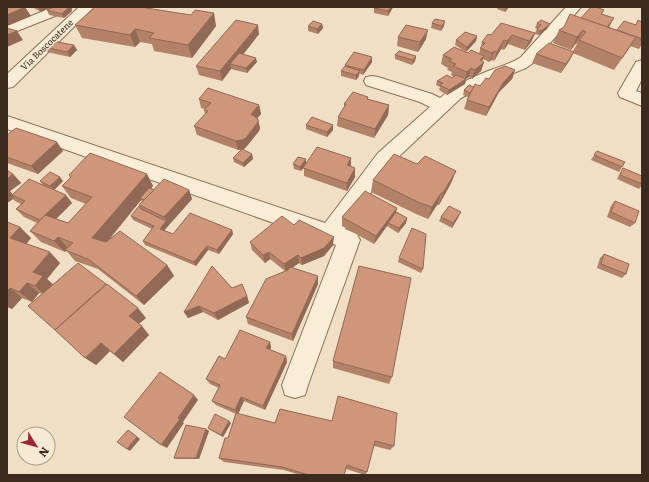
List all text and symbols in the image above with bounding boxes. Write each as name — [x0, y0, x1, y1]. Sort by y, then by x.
street label: Via Boscocatene — [17, 15, 76, 73]
north arrow — [16, 426, 56, 466]
text: N — [36, 444, 54, 461]

